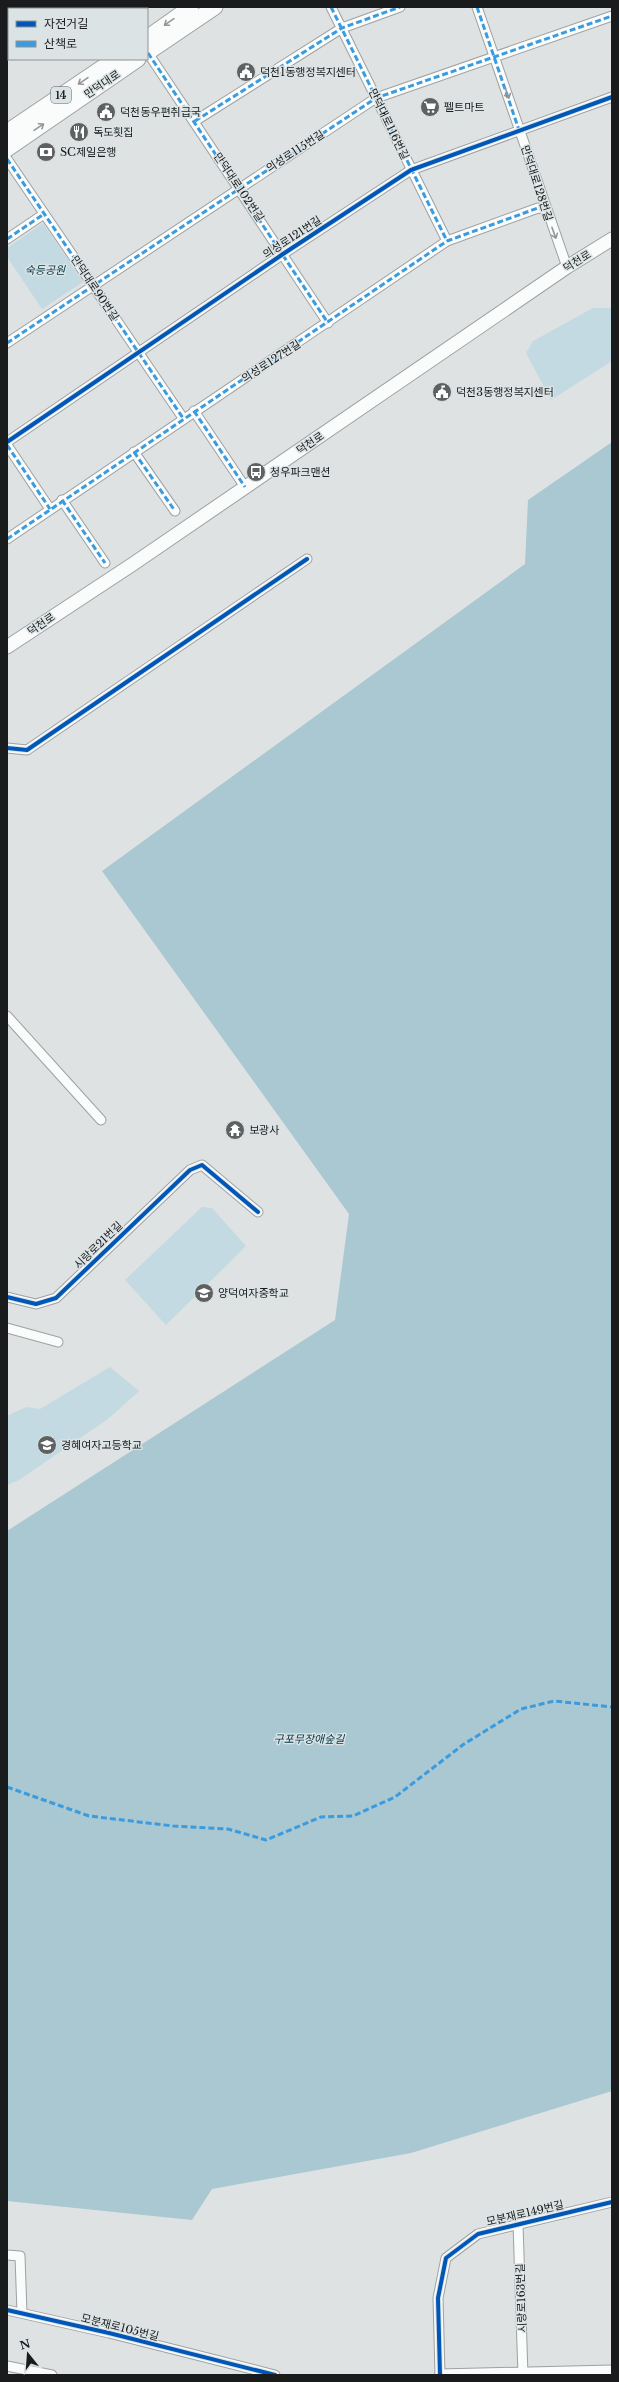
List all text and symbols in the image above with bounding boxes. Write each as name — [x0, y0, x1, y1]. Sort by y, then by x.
legend — [8, 8, 148, 60]
text: 자전거길 — [44, 16, 88, 31]
one-way arrow — [164, 18, 175, 26]
text: 산책로 — [44, 36, 77, 51]
public building icon: 덕천1동행정복지센터 — [235, 61, 257, 83]
place label: 덕천1동행정복지센터 — [260, 65, 356, 79]
street label: 만덕대로 — [81, 67, 123, 101]
one-way arrow — [78, 77, 89, 85]
street label: 만덕대로116번길 — [366, 86, 412, 162]
one-way arrow — [504, 86, 511, 99]
road number: 14 — [51, 87, 71, 103]
supermarket icon: 펠트마트 — [419, 96, 441, 118]
place label: 펠트마트 — [444, 100, 484, 114]
public building icon: 덕천동우편취급국 — [95, 101, 117, 123]
place label: 덕천동우편취급국 — [120, 105, 201, 119]
restaurant icon: 독도횟집 — [68, 121, 90, 143]
one-way arrow — [33, 123, 44, 131]
place label: 독도횟집 — [93, 125, 133, 139]
street label: 의성로115번길 — [263, 127, 327, 175]
bank icon: SC제일은행 — [35, 141, 57, 163]
street label: 만덕대로128번길 — [518, 143, 556, 223]
place label: SC제일은행 — [60, 145, 116, 159]
street label: 만덕대로102번길 — [211, 150, 267, 224]
street label: 의성로121번길 — [260, 213, 324, 261]
one-way arrow — [551, 227, 559, 239]
street label: 덕천로 — [560, 247, 594, 275]
street label: 만덕대로90번길 — [68, 253, 122, 323]
park label: 숙등공원 — [25, 263, 66, 277]
street label: 의성로127번길 — [239, 337, 303, 385]
public building icon: 덕천3동행정복지센터 — [431, 381, 453, 403]
place label: 덕천3동행정복지센터 — [456, 385, 554, 399]
street label: 덕천로 — [293, 429, 327, 457]
bus stop icon: 청우파크맨션 — [245, 461, 267, 483]
place label: 청우파크맨션 — [270, 465, 331, 479]
street label: 덕천로 — [24, 610, 58, 638]
temple icon: 보광사 — [224, 1119, 246, 1141]
place label: 보광사 — [249, 1123, 279, 1137]
street label: 시랑로21번길 — [71, 1218, 125, 1272]
school or university icon: 양덕여자중학교 — [193, 1282, 215, 1304]
place label: 양덕여자중학교 — [218, 1286, 289, 1300]
school or university icon: 경혜여자고등학교 — [36, 1434, 58, 1456]
place label: 경혜여자고등학교 — [61, 1438, 142, 1452]
park label: 구포무장애숲길 — [274, 1732, 345, 1746]
street label: 모분재로149번길 — [485, 2197, 565, 2229]
street label: 시랑로163번길 — [513, 2263, 529, 2333]
street label: 모분재로105번길 — [80, 2311, 160, 2343]
north arrow — [8, 2334, 48, 2374]
text: N — [18, 2336, 33, 2353]

